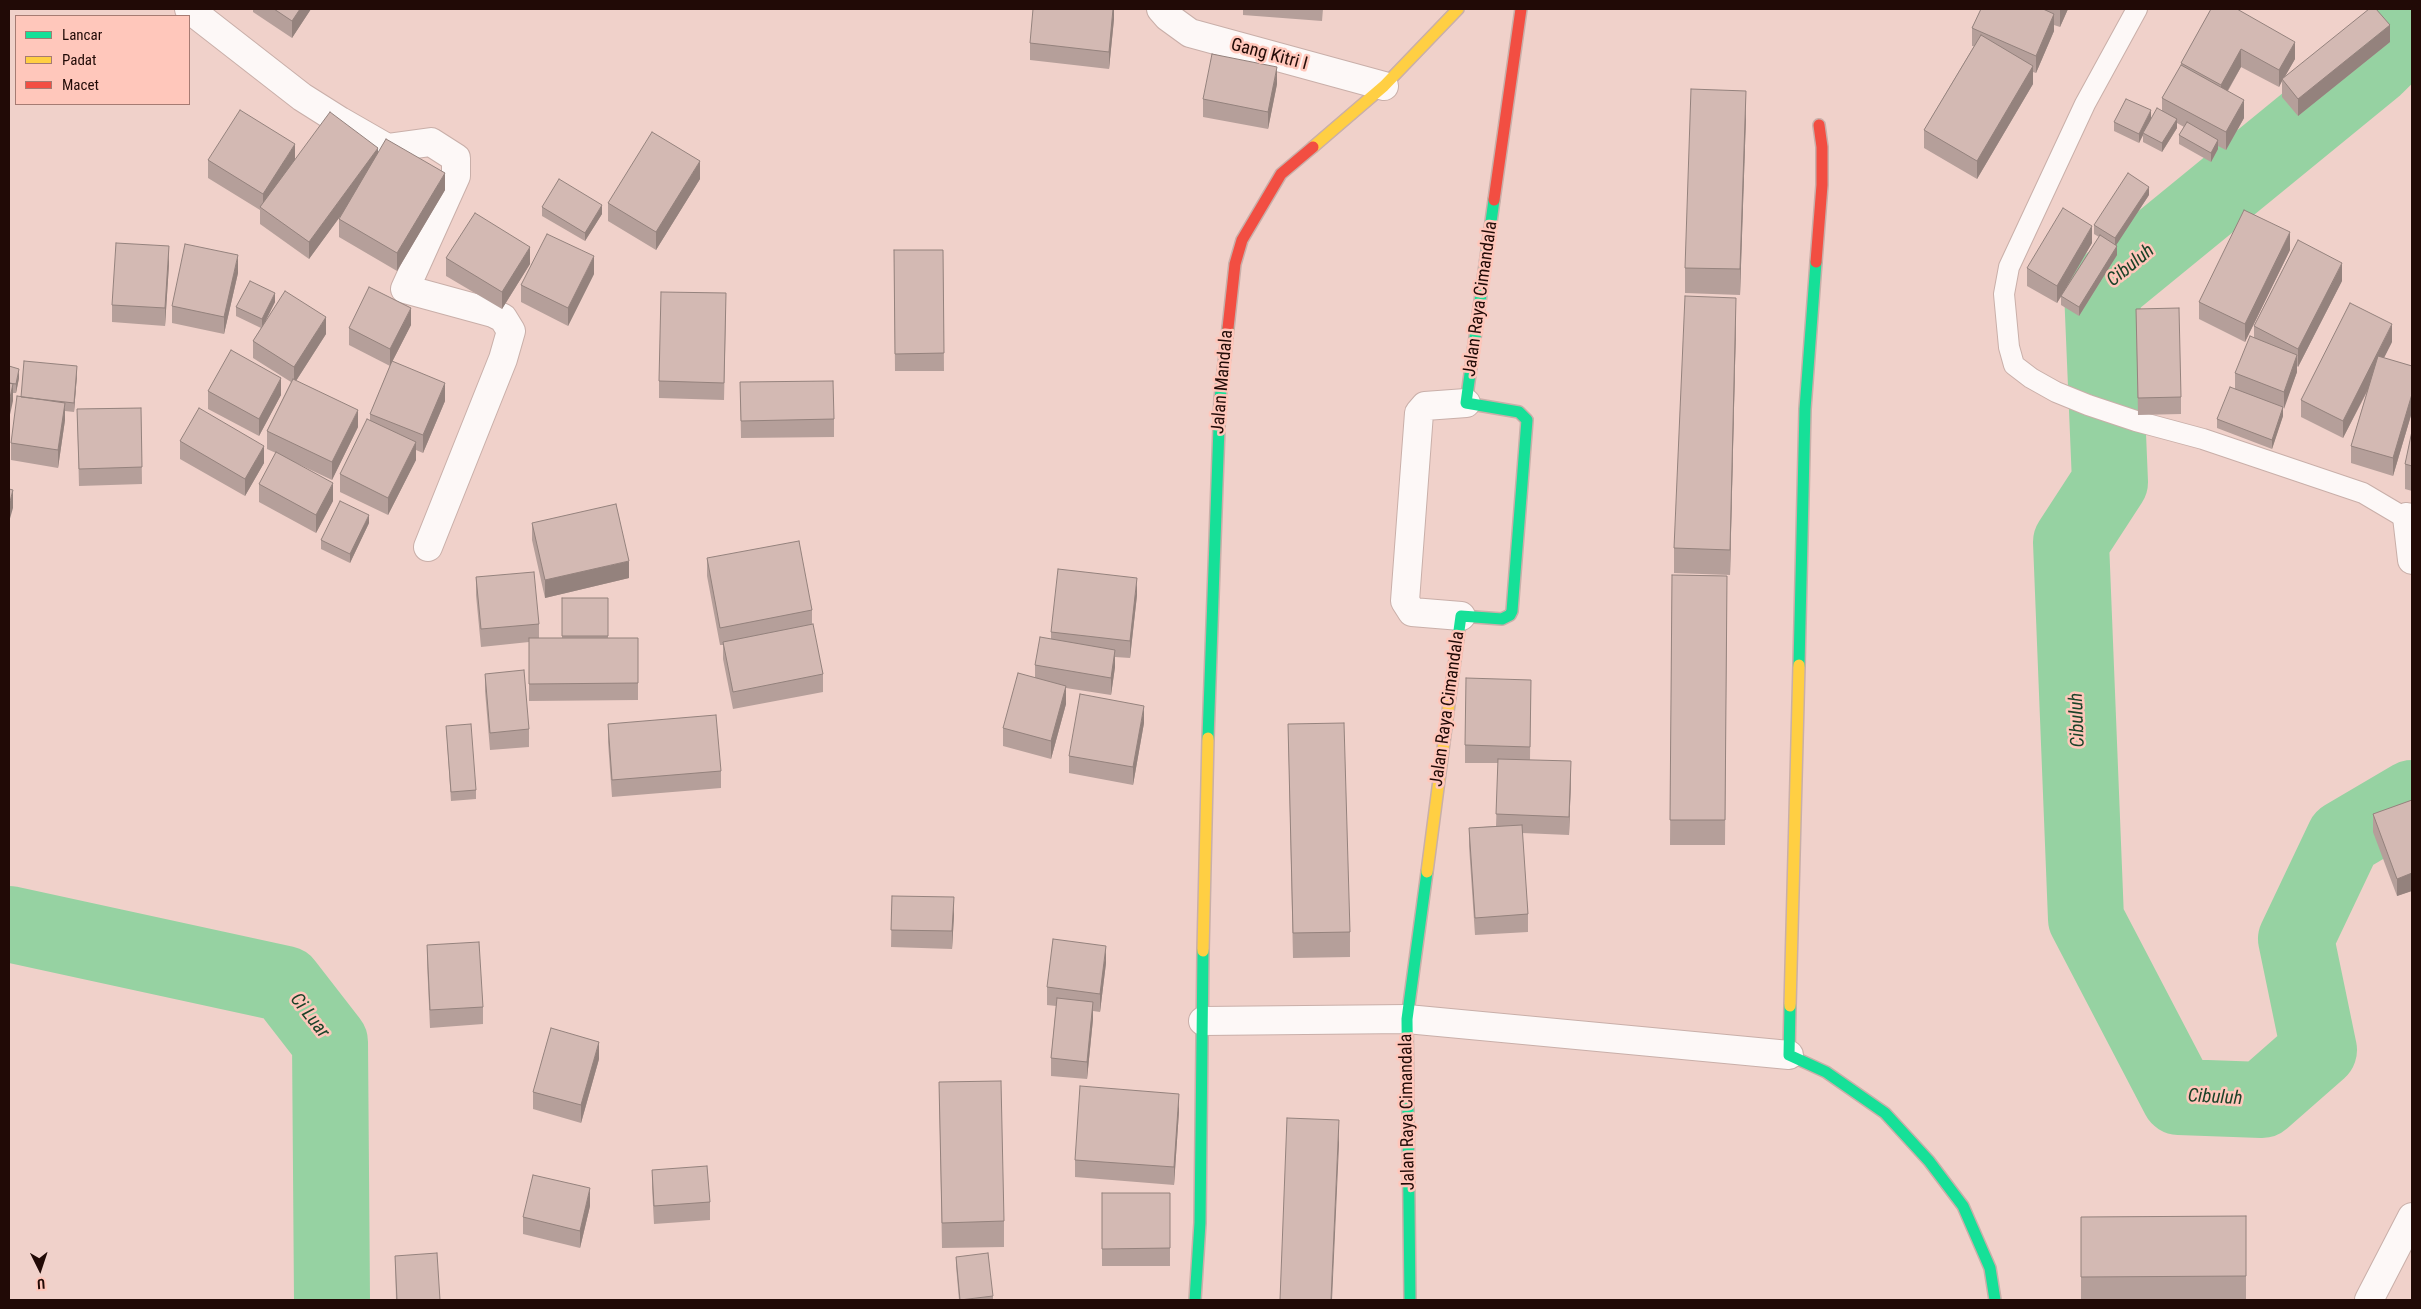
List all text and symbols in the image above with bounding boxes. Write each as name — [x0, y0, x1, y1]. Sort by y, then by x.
legend — [15, 15, 190, 105]
text: Lancar — [62, 26, 102, 44]
street label: Gang Kitri I — [1228, 34, 1310, 76]
text: Padat — [62, 51, 96, 69]
text: Macet — [62, 76, 99, 94]
street label: Jalan Raya Cimandala — [1459, 220, 1503, 378]
water label: Cibuluh — [2103, 240, 2159, 292]
street label: Jalan Mandala — [1208, 329, 1238, 435]
street label: Jalan Raya Cimandala — [1426, 630, 1470, 788]
water label: Cibuluh — [2066, 692, 2090, 748]
water label: Ci Luar — [284, 989, 334, 1043]
street label: Jalan Raya Cimandala — [1396, 1034, 1420, 1190]
water label: Cibuluh — [2187, 1085, 2243, 1111]
north arrow — [15, 1244, 65, 1294]
text: U — [36, 1276, 46, 1292]

